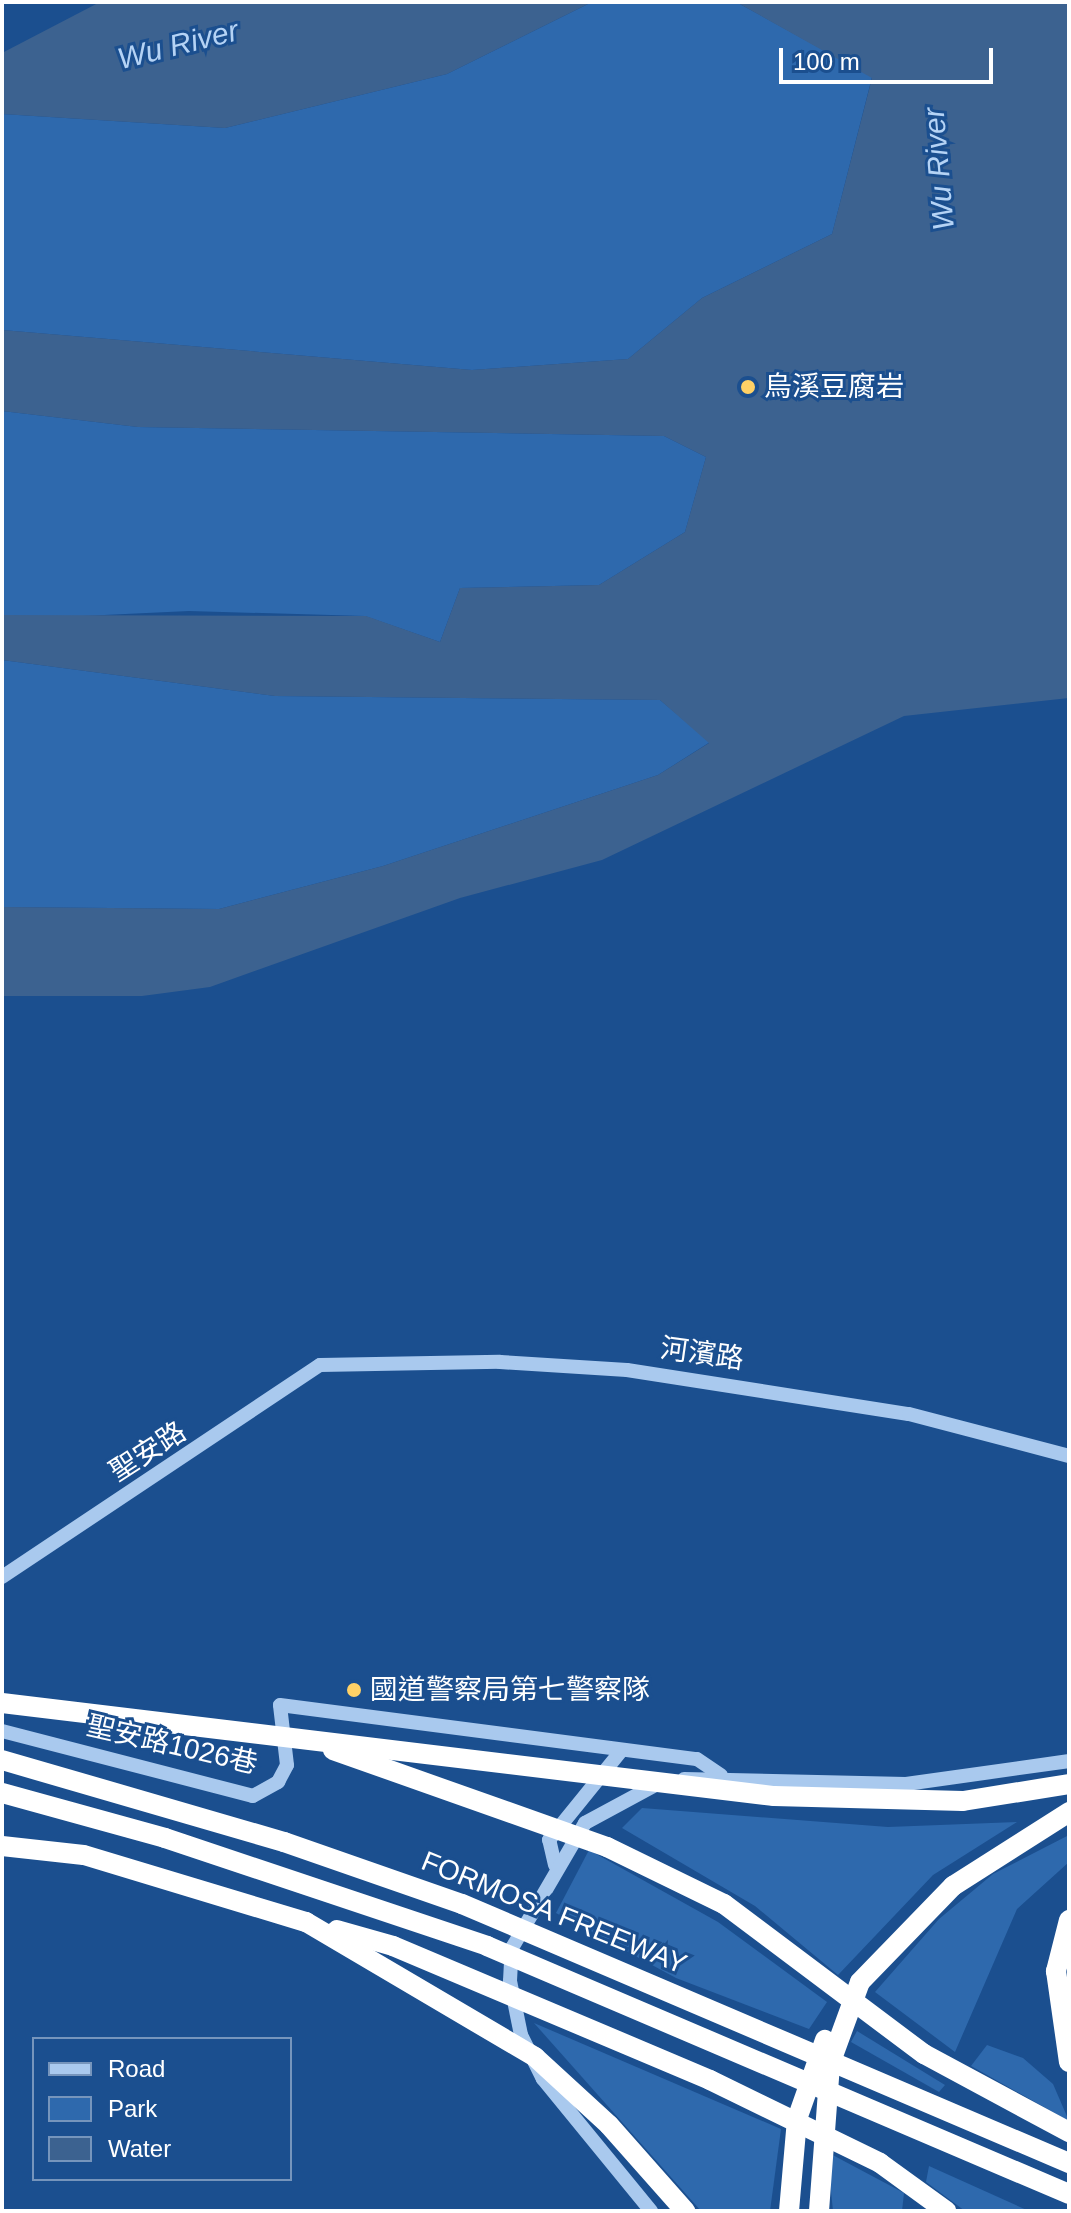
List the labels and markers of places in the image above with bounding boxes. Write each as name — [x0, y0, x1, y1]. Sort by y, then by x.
place label: 烏溪豆腐岩 — [764, 370, 904, 404]
marker: 烏溪豆腐岩 — [739, 378, 757, 396]
place label: 國道警察局第七警察隊 — [370, 1673, 650, 1707]
marker: 國道警察局第七警察隊 — [345, 1681, 363, 1699]

